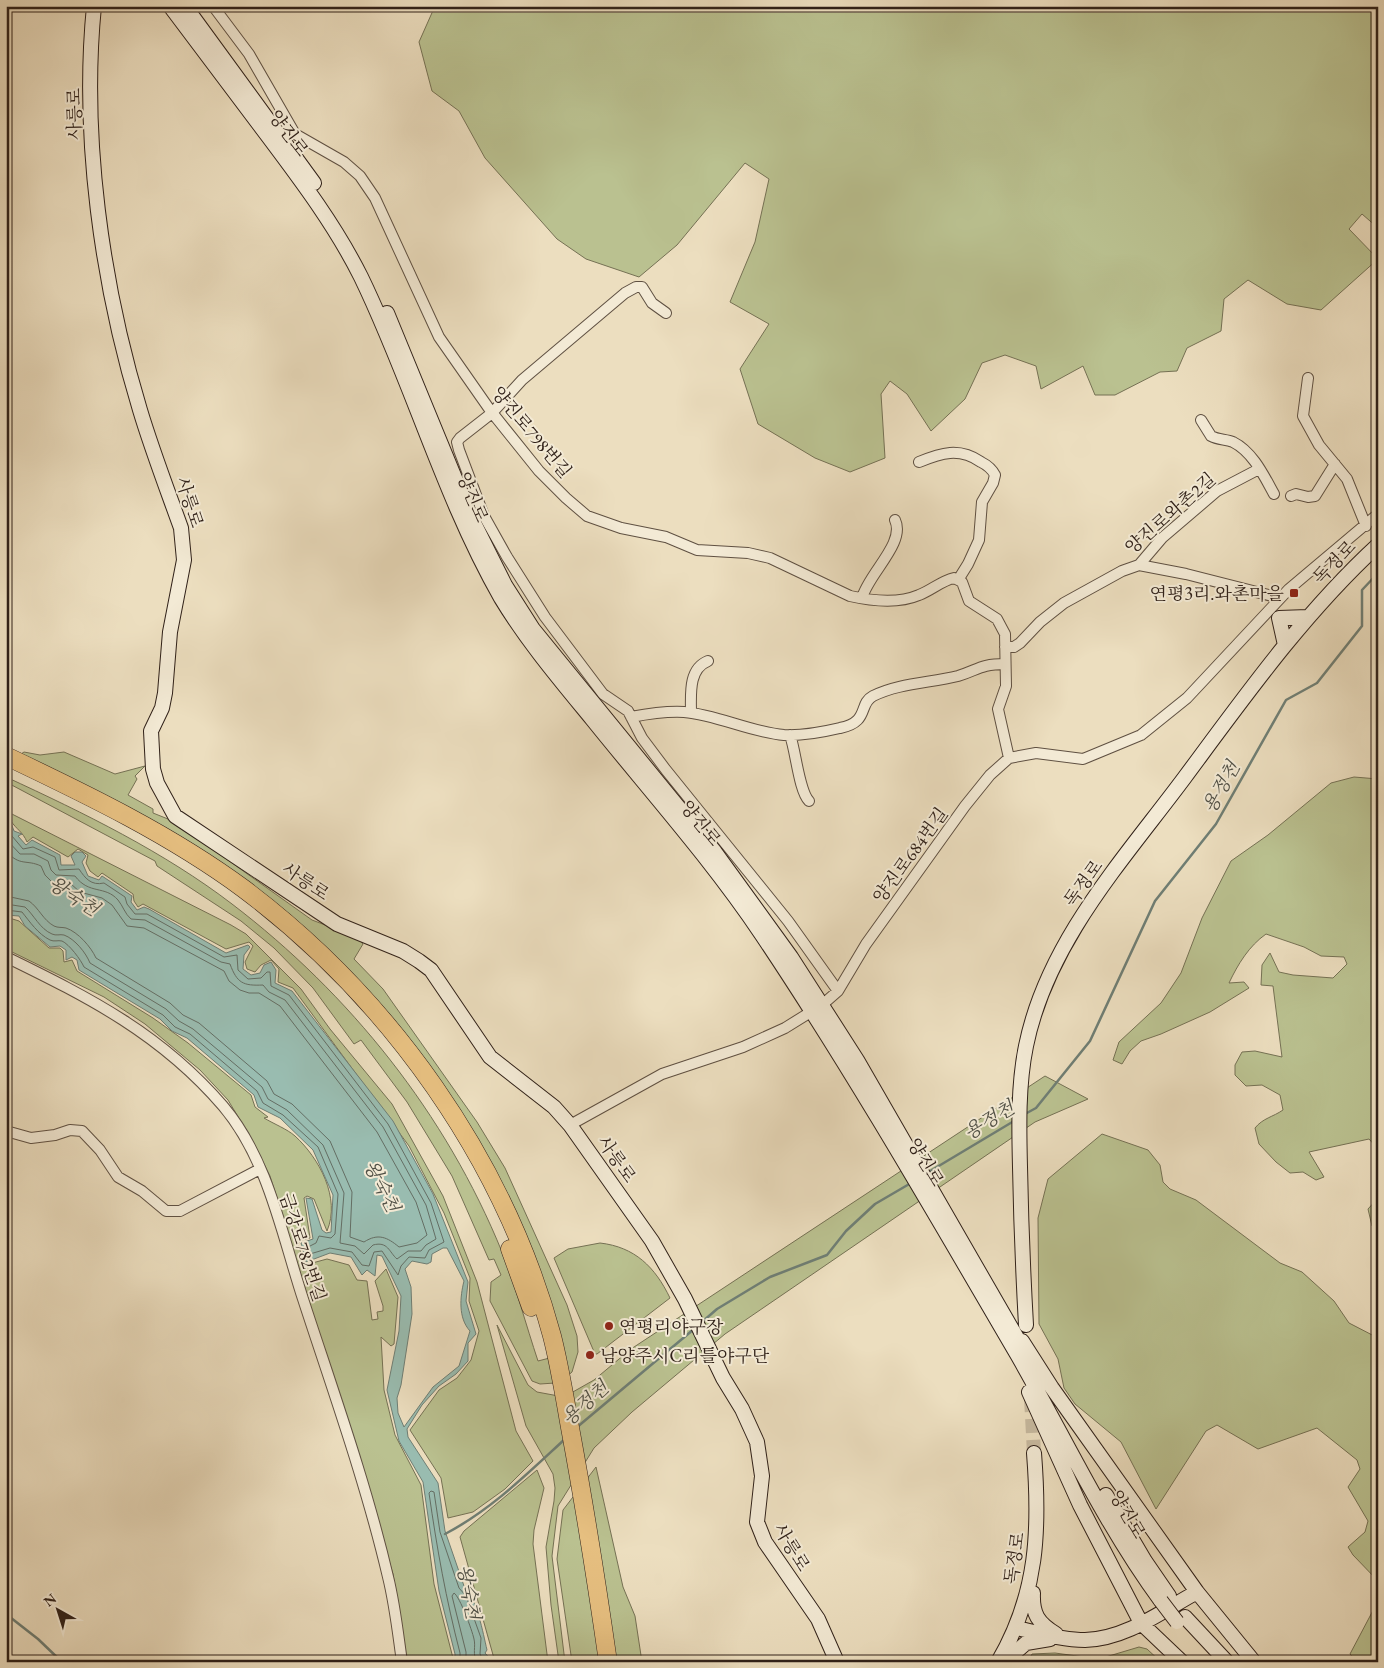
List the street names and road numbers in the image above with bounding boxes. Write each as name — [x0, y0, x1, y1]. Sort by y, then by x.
street label: 사릉로 — [62, 88, 86, 140]
street label: 양진로 — [264, 105, 314, 161]
street label: 양진로798번길 — [487, 381, 577, 483]
street label: 양진로와촌2길 — [1120, 467, 1220, 559]
street label: 양진로 — [452, 468, 494, 526]
street label: 사릉로 — [171, 474, 209, 530]
street label: 독정로 — [1308, 535, 1360, 589]
street label: 양진로 — [676, 795, 726, 851]
street label: 양진로684번길 — [868, 803, 952, 907]
street label: 독정로 — [1058, 855, 1108, 911]
street label: 사릉로 — [278, 857, 334, 905]
street label: 사릉로 — [593, 1131, 641, 1187]
street label: 양진로 — [903, 1134, 949, 1190]
street label: 금강로782번길 — [275, 1190, 331, 1304]
street label: 양진로 — [1105, 1486, 1151, 1542]
street label: 사릉로 — [769, 1519, 815, 1575]
street label: 독정로 — [999, 1531, 1029, 1585]

